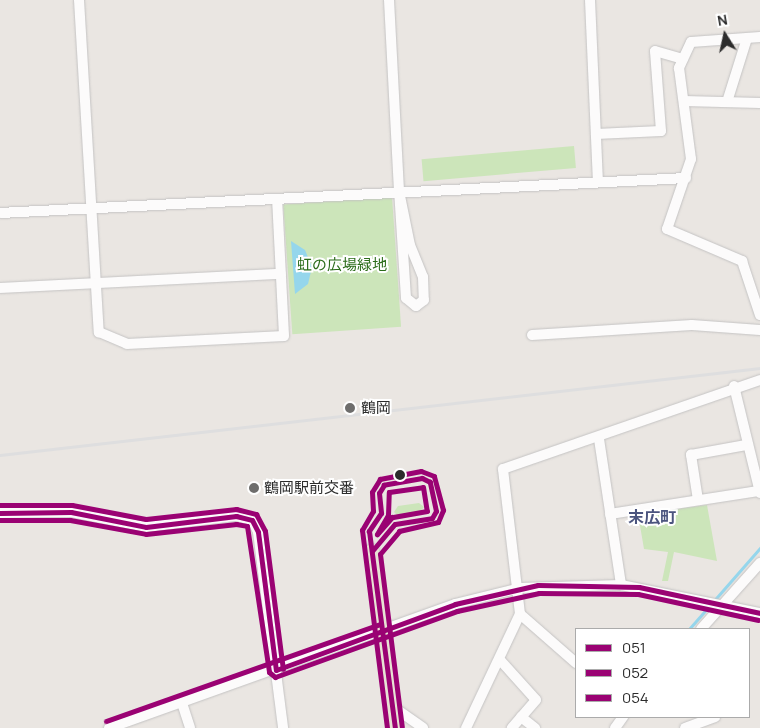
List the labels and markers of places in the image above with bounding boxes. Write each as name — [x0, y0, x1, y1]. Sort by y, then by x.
place label: 鶴岡 — [361, 399, 391, 417]
marker: 鶴岡 — [343, 401, 357, 415]
unlabelled marker — [395, 470, 405, 480]
place label: 鶴岡駅前交番 — [264, 479, 354, 497]
marker: 鶴岡駅前交番 — [248, 482, 260, 494]

